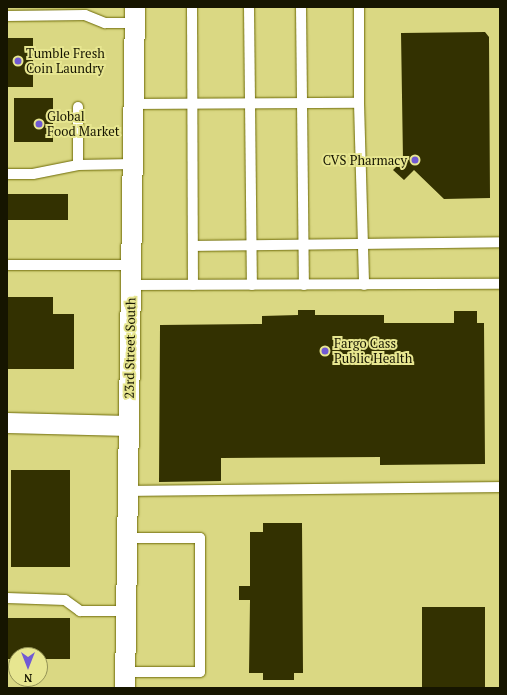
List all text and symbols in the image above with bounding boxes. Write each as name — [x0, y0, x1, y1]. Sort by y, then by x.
place label: Tumble Fresh Coin Laundry — [26, 46, 105, 77]
marker: Tumble Fresh Coin Laundry — [13, 56, 23, 66]
place label: Global Food Market — [47, 109, 120, 140]
marker: Global Food Market — [34, 119, 44, 129]
place label: CVS Pharmacy — [323, 152, 407, 168]
marker: CVS Pharmacy — [410, 155, 420, 165]
street label: 23rd Street South — [121, 297, 139, 399]
place label: Fargo Cass Public Health — [334, 336, 412, 367]
marker: Fargo Cass Public Health — [319, 345, 331, 357]
north arrow — [8, 647, 48, 687]
text: N — [24, 671, 32, 685]

